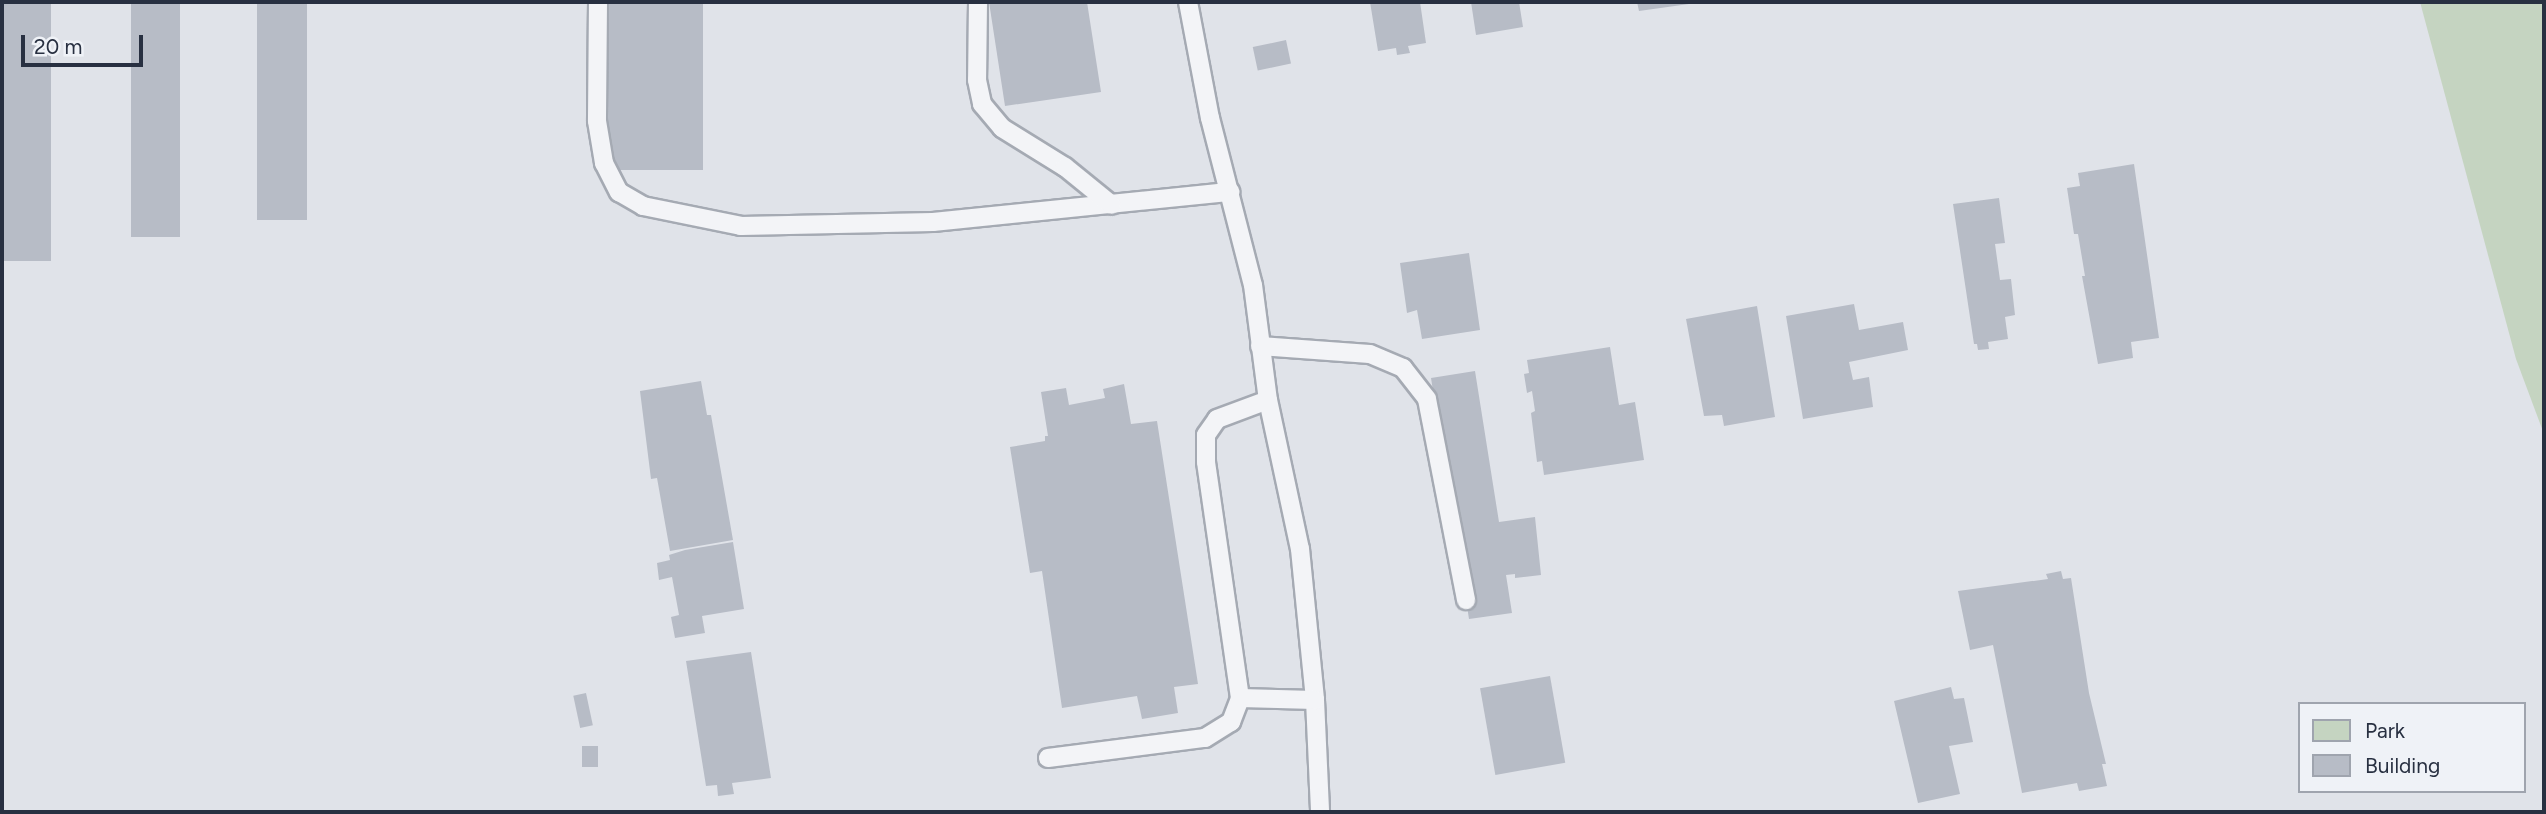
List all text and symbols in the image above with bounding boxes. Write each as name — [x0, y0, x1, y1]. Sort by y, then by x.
scale bar — [24, 21, 147, 65]
text: 20 m — [34, 34, 82, 59]
legend — [2298, 702, 2525, 793]
text: Park — [2365, 718, 2405, 743]
text: Building — [2365, 753, 2440, 778]

